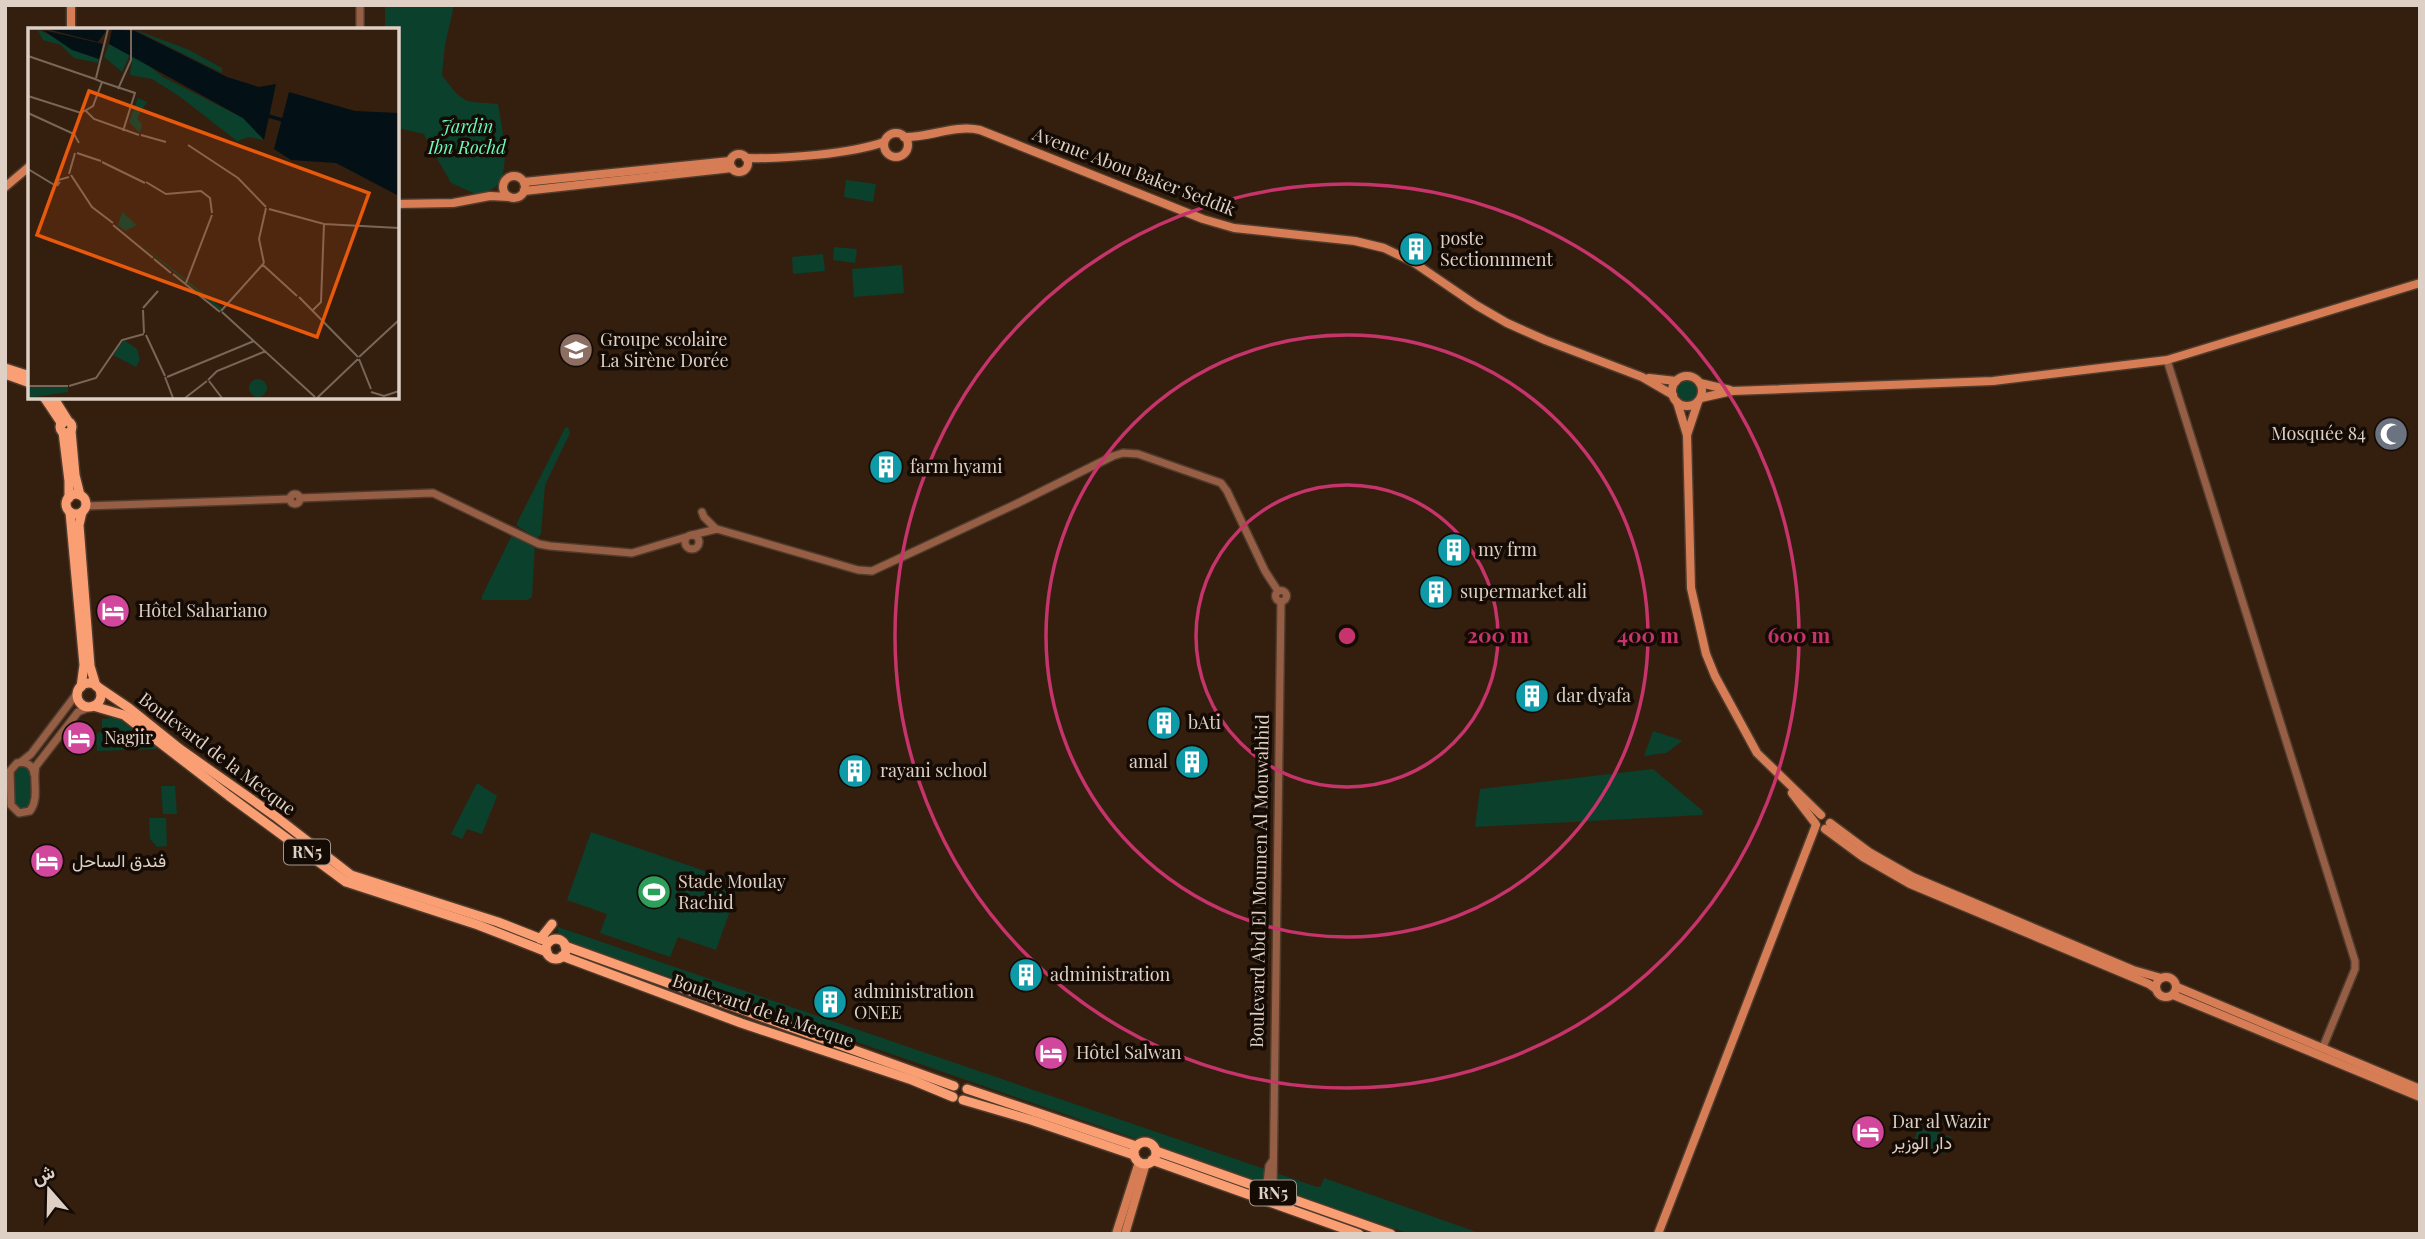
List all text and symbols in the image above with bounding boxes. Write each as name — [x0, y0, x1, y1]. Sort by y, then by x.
inset map — [28, 28, 399, 399]
park label: Jardin Ibn Rochd — [427, 114, 507, 159]
street label: Avenue Abou Baker Seddik — [1029, 121, 1239, 221]
place label: poste Sectionnment — [1440, 226, 1553, 271]
building icon: poste Sectionnment — [1397, 230, 1435, 268]
place label: Groupe scolaire La Sirène Dorée — [600, 327, 729, 372]
school or university icon: Groupe scolaire La Sirène Dorée — [557, 331, 595, 369]
mosque icon: Mosquée 84 — [2372, 415, 2410, 453]
place label: Mosquée 84 — [2271, 421, 2366, 445]
building icon: farm hyami — [867, 448, 905, 486]
place label: farm hyami — [910, 454, 1002, 478]
building icon: my frm — [1435, 531, 1473, 569]
place label: my frm — [1478, 537, 1537, 561]
building icon: supermarket ali — [1417, 573, 1455, 611]
place label: supermarket ali — [1460, 579, 1587, 603]
hotel icon: Hôtel Sahariano — [94, 592, 132, 630]
place label: Hôtel Sahariano — [138, 598, 268, 622]
text: 200 m — [1467, 620, 1529, 648]
text: 400 m — [1617, 620, 1679, 648]
text: 600 m — [1768, 620, 1830, 648]
centre of rings — [1335, 624, 1359, 648]
building icon: dar dyafa — [1513, 677, 1551, 715]
place label: dar dyafa — [1556, 683, 1631, 707]
street label: Boulevard de la Mecque — [134, 686, 301, 820]
building icon: bAti — [1145, 704, 1183, 742]
place label: bAti — [1188, 710, 1221, 734]
street label: Boulevard Abd El Moumen Al Mouwahhid — [1244, 713, 1274, 1048]
hotel icon: Nagjir — [60, 719, 98, 757]
place label: Nagjir — [104, 725, 153, 749]
building icon: amal — [1173, 743, 1211, 781]
place label: amal — [1129, 749, 1168, 773]
building icon: rayani school — [836, 752, 874, 790]
place label: rayani school — [880, 758, 987, 782]
road number: RN5 — [284, 839, 330, 864]
hotel icon: فندق الساحل — [28, 842, 66, 880]
place label: فندق الساحل — [72, 848, 166, 872]
place label: Stade Moulay Rachid — [678, 869, 786, 914]
sports icon: Stade Moulay Rachid — [635, 873, 673, 911]
building icon: administration — [1007, 956, 1045, 994]
place label: administration — [1050, 962, 1171, 986]
street label: Boulevard de la Mecque — [669, 968, 857, 1052]
place label: administration ONEE — [854, 979, 975, 1024]
building icon: administration ONEE — [811, 983, 849, 1021]
hotel icon: Hôtel Salwan — [1032, 1034, 1070, 1072]
place label: Hôtel Salwan — [1076, 1040, 1182, 1064]
place label: Dar al Wazir دار الوزير — [1891, 1109, 1990, 1154]
hotel icon: Dar al Wazir دار الوزير — [1849, 1113, 1887, 1151]
north arrow — [14, 1155, 84, 1225]
text: ش — [28, 1157, 58, 1189]
road number: RN5 — [1250, 1180, 1296, 1205]

